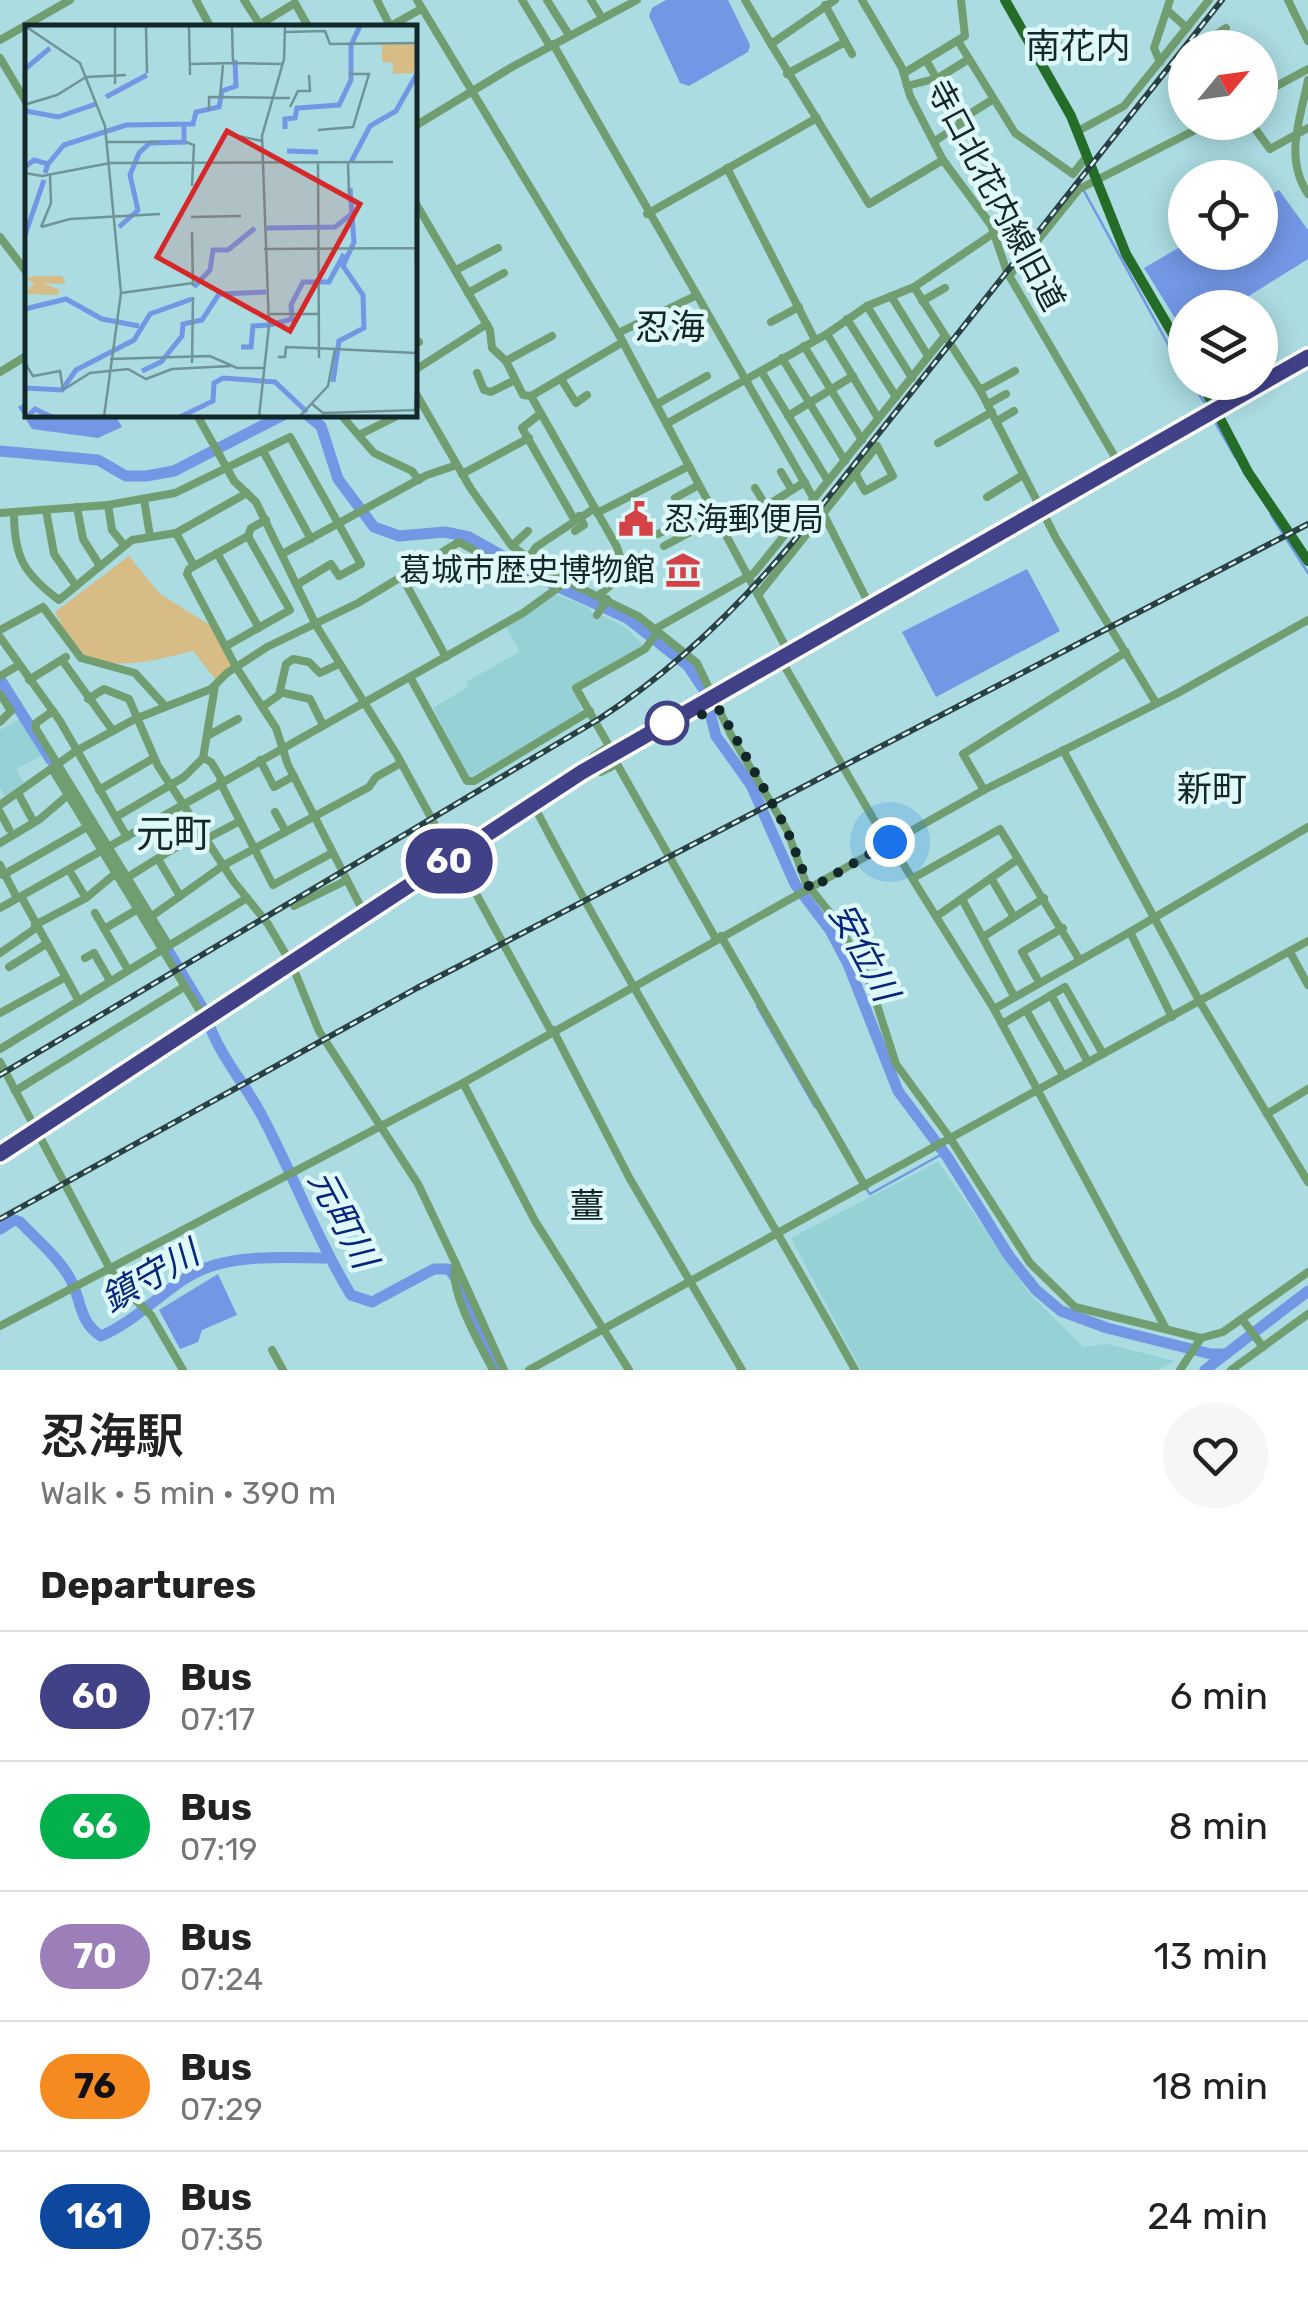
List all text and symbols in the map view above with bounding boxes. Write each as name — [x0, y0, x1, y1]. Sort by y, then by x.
inset map — [25, 25, 418, 418]
district label: 南花内 — [1025, 25, 1131, 67]
north arrow — [1168, 30, 1278, 140]
map controls — [1168, 30, 1278, 400]
street label: 寺口北花内線旧道 — [919, 73, 1073, 317]
button: locate — [1168, 160, 1278, 270]
button: layers — [1168, 290, 1278, 400]
district label: 忍海 — [635, 306, 705, 348]
public building icon: 忍海郵便局 — [617, 500, 655, 538]
place label: 忍海郵便局 — [664, 500, 824, 538]
place label: 葛城市歴史博物館 — [399, 551, 655, 589]
museum icon: 葛城市歴史博物館 — [664, 551, 702, 589]
unlabelled marker — [646, 702, 688, 744]
district label: 新町 — [1177, 768, 1247, 810]
district label: 元町 — [136, 811, 212, 857]
your location — [865, 817, 915, 867]
line badge: 60 — [404, 828, 494, 894]
text: 60 — [426, 840, 472, 882]
water label: 安位川 — [821, 896, 909, 1012]
water label: 元町川 — [300, 1163, 388, 1279]
district label: 薑 — [569, 1185, 605, 1227]
water label: 鎮守川 — [94, 1230, 209, 1320]
button: heart — [1163, 1403, 1268, 1508]
text: 忍海駅 — [40, 1408, 184, 1465]
text: Walk · 5 min · 390 m — [40, 1474, 336, 1512]
text: Departures — [40, 1562, 256, 1608]
text: Bus — [180, 1654, 252, 1700]
text: 6 min — [1170, 1673, 1268, 1719]
text: 60 — [72, 1675, 118, 1717]
text: 07:17 — [180, 1700, 255, 1738]
text: Bus — [180, 1784, 252, 1830]
text: 8 min — [1169, 1803, 1268, 1849]
text: 66 — [72, 1805, 118, 1847]
text: 07:19 — [180, 1830, 258, 1868]
text: Bus — [180, 1914, 252, 1960]
text: 13 min — [1154, 1933, 1268, 1979]
text: 70 — [73, 1935, 117, 1977]
text: 07:24 — [180, 1960, 263, 1998]
text: Bus — [180, 2044, 252, 2090]
text: 18 min — [1152, 2063, 1268, 2109]
text: 76 — [74, 2065, 116, 2107]
text: 07:29 — [180, 2090, 263, 2128]
text: Bus — [180, 2174, 252, 2220]
text: 24 min — [1147, 2193, 1268, 2239]
text: 161 — [67, 2195, 123, 2237]
text: 07:35 — [180, 2220, 263, 2258]

